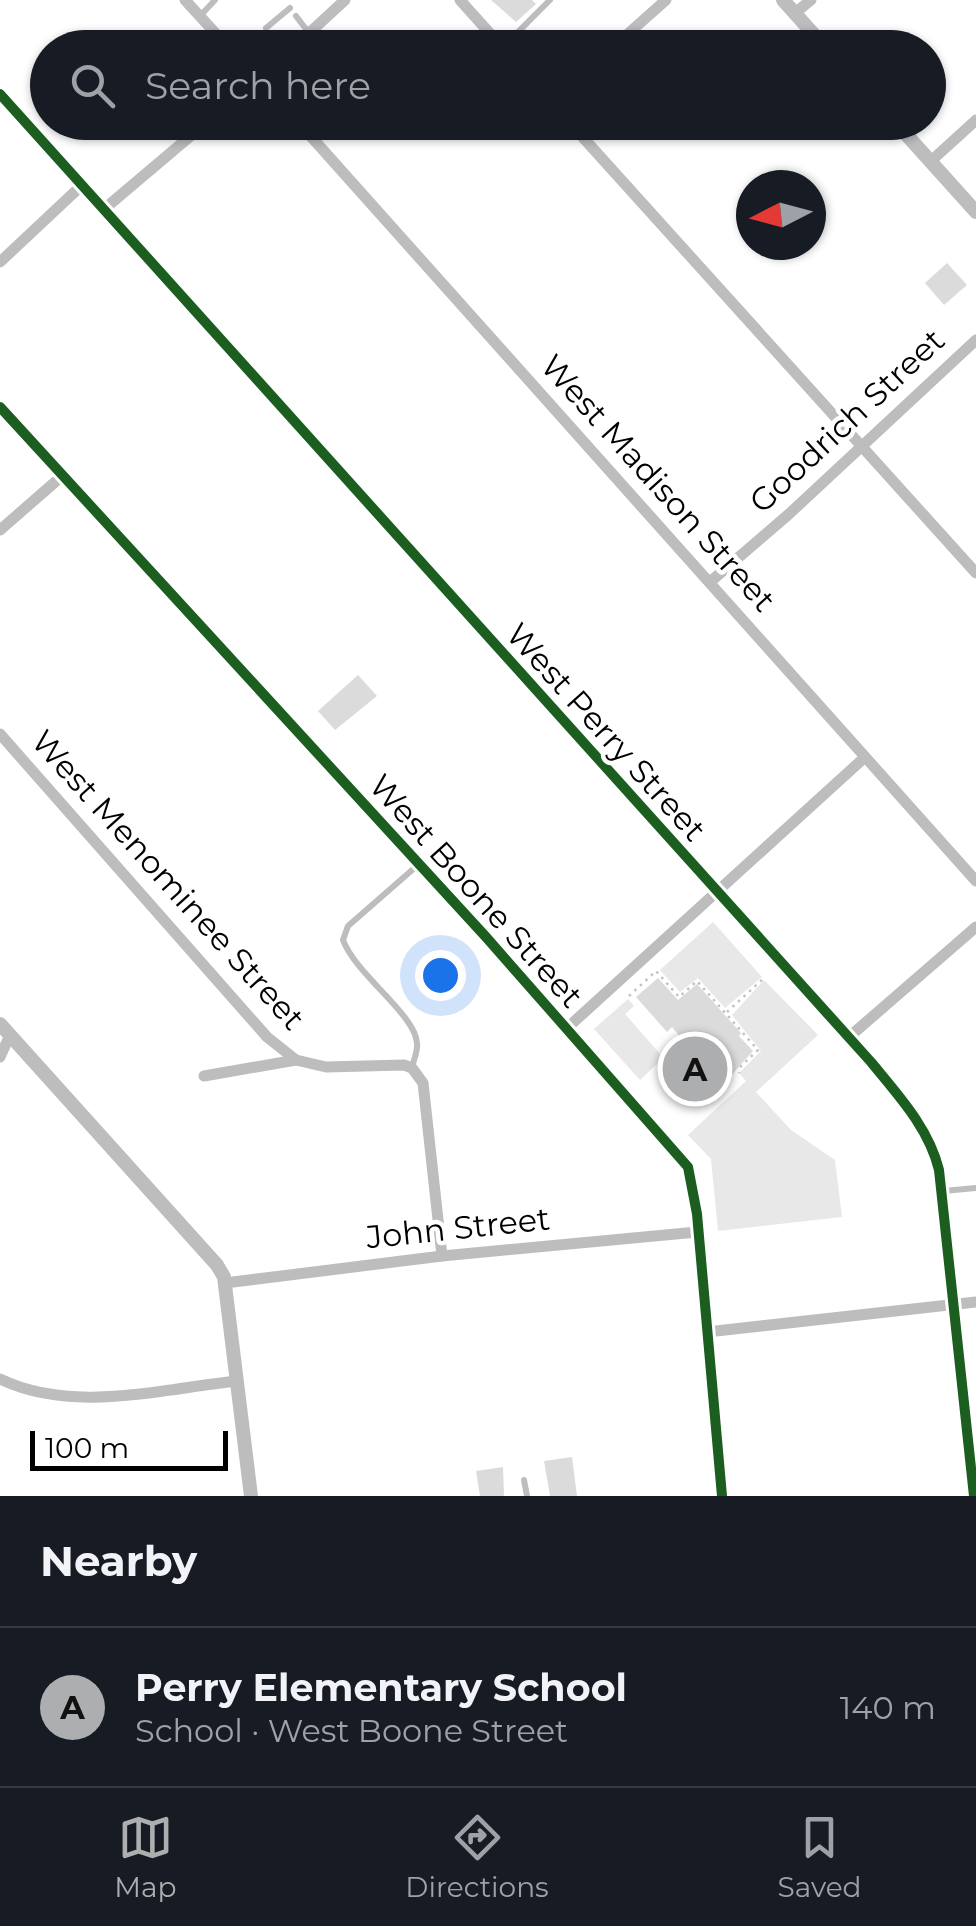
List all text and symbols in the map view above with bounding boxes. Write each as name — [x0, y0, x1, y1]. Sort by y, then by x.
search box — [30, 30, 946, 140]
icon: search — [65, 58, 120, 113]
text: Search here — [145, 62, 371, 109]
north arrow — [736, 170, 826, 260]
street label: Goodrich Street — [741, 320, 952, 521]
street label: West Madison Street — [533, 346, 784, 619]
street label: West Perry Street — [498, 615, 714, 849]
street label: West Menominee Street — [24, 722, 313, 1038]
street label: West Boone Street — [361, 766, 591, 1015]
your location — [415, 950, 466, 1001]
pin: A — [662, 1032, 728, 1106]
street label: John Street — [363, 1198, 552, 1257]
scale bar — [30, 1426, 228, 1470]
text: 100 m — [45, 1431, 129, 1465]
text: Nearby — [40, 1535, 197, 1587]
text: Perry Elementary School — [135, 1664, 627, 1711]
text: A — [60, 1688, 85, 1727]
text: 140 m — [840, 1688, 936, 1727]
text: School · West Boone Street — [135, 1711, 568, 1750]
tab: Map — [114, 1810, 177, 1904]
tab: Directions — [405, 1810, 549, 1904]
tab: Saved — [777, 1810, 862, 1904]

